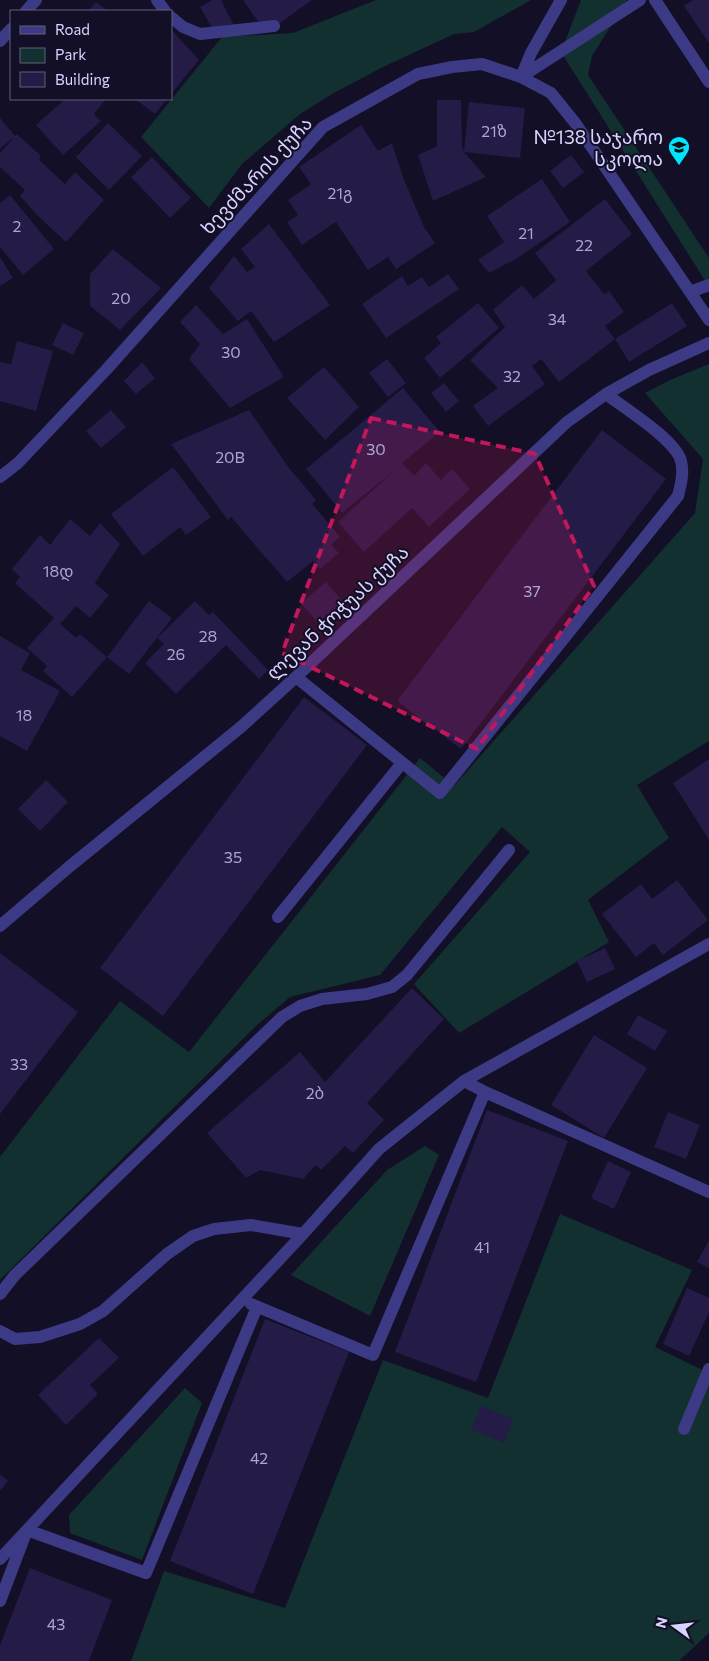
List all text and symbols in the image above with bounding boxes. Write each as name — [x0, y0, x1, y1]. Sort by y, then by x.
legend — [10, 10, 172, 100]
text: Road — [55, 20, 90, 38]
text: Park — [55, 45, 86, 63]
text: Building — [55, 70, 110, 88]
street label: ხევძმარის ქუჩა — [196, 111, 317, 239]
house number: 21ზ — [481, 121, 507, 140]
place label: №138 საჯარო სკოლა — [534, 125, 663, 172]
school or university icon: №138 საჯარო სკოლა — [667, 135, 691, 166]
house number: 21გ — [327, 183, 353, 203]
house number: 2 — [13, 216, 22, 235]
house number: 21 — [518, 223, 534, 242]
house number: 22 — [575, 235, 593, 254]
house number: 20 — [111, 288, 131, 307]
house number: 34 — [548, 309, 567, 328]
house number: 30 — [221, 342, 241, 361]
house number: 32 — [503, 366, 521, 385]
house number: 30 — [366, 439, 386, 458]
house number: 20B — [215, 447, 245, 466]
street label: ლევან ჭოჭუას ქუჩა — [261, 540, 414, 685]
house number: 18დ — [43, 561, 73, 582]
house number: 37 — [523, 581, 541, 600]
house number: 28 — [199, 626, 217, 645]
house number: 26 — [167, 644, 185, 663]
house number: 18 — [16, 705, 32, 724]
house number: 35 — [224, 847, 242, 866]
house number: 33 — [10, 1054, 28, 1073]
house number: 2ბ — [306, 1083, 324, 1102]
house number: 41 — [474, 1237, 490, 1256]
house number: 42 — [250, 1448, 268, 1467]
north arrow — [649, 1601, 699, 1651]
house number: 43 — [47, 1614, 65, 1633]
text: N — [651, 1615, 671, 1630]

